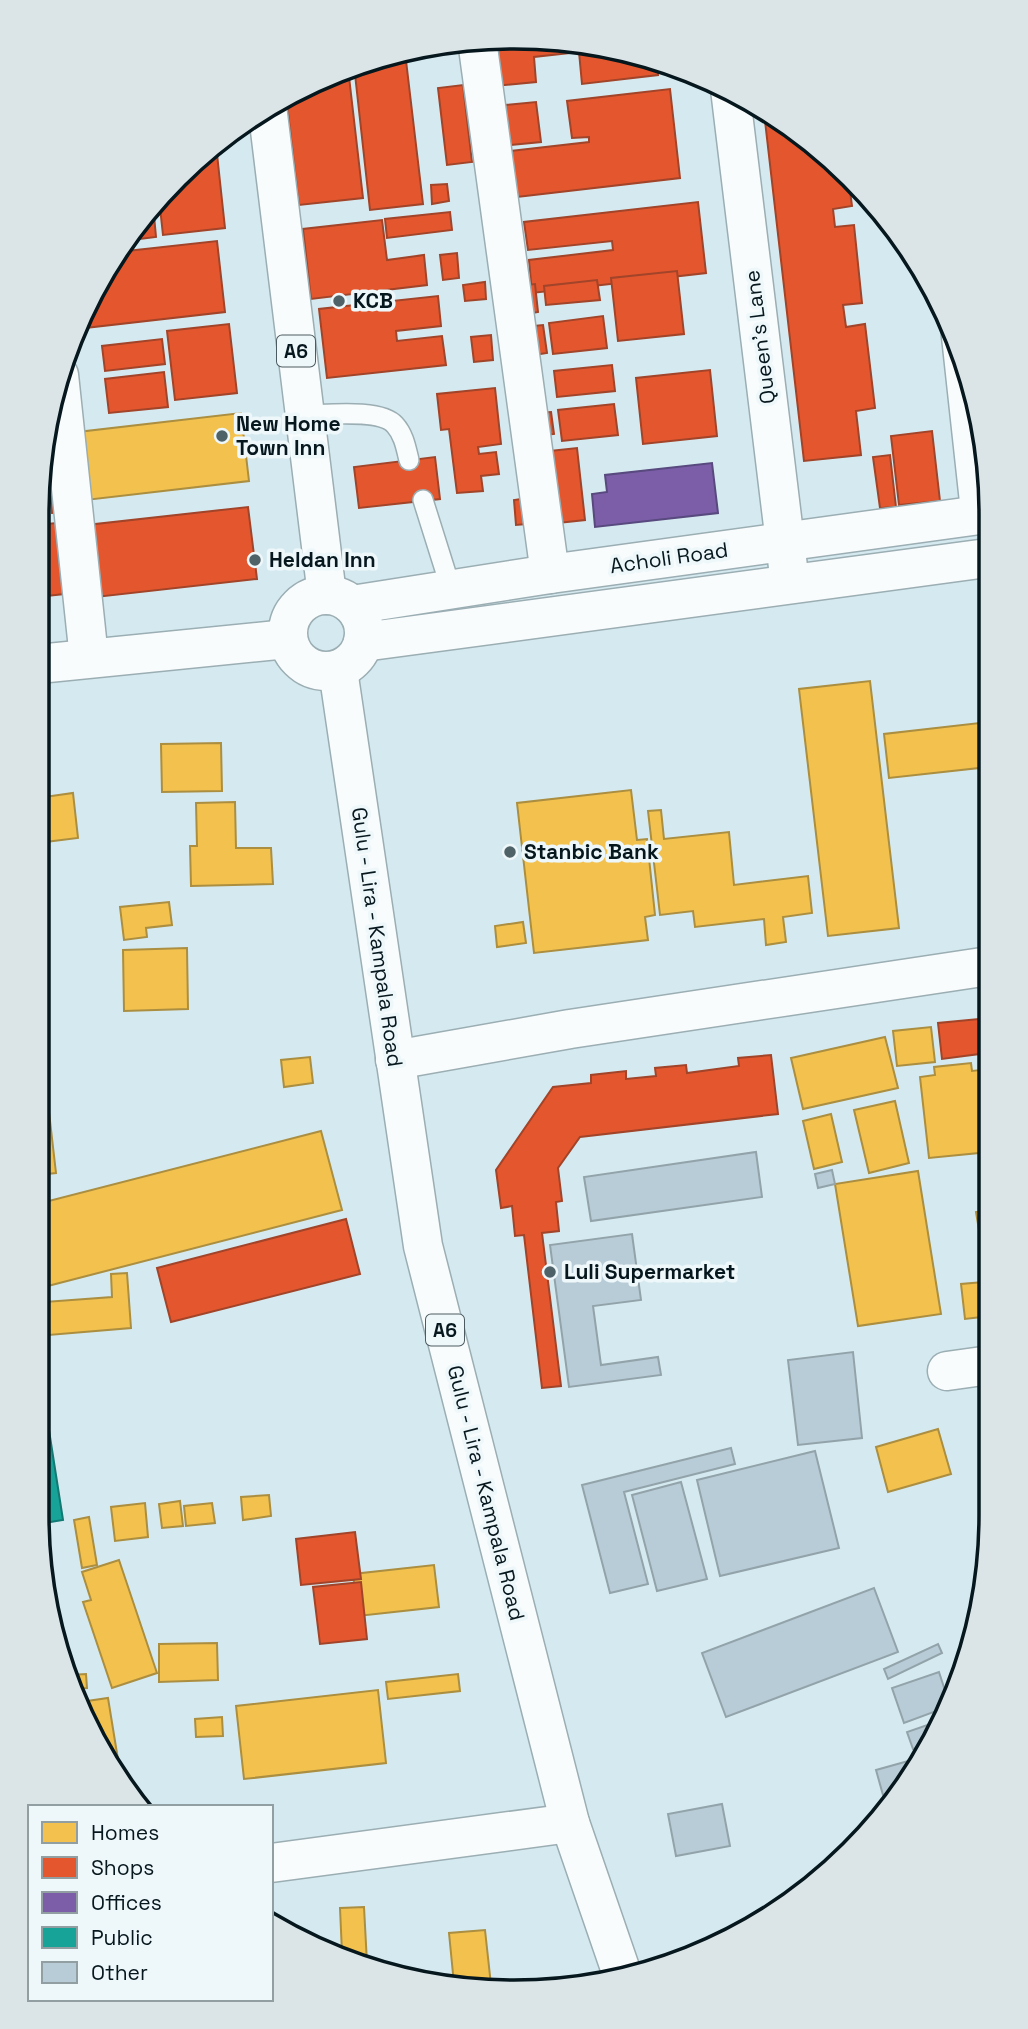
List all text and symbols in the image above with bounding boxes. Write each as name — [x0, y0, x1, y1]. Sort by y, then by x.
street label: Queen's Lane — [738, 269, 781, 405]
place label: KCB — [353, 287, 393, 314]
marker: KCB — [331, 293, 347, 309]
road number: A6 — [277, 336, 315, 366]
place label: New Home Town Inn — [236, 410, 341, 461]
marker: New Home Town Inn — [214, 428, 230, 444]
street label: Acholi Road — [608, 536, 730, 579]
place label: Heldan Inn — [269, 546, 376, 573]
marker: Heldan Inn — [247, 552, 263, 568]
street label: Gulu - Lira - Kampala Road — [346, 805, 409, 1069]
place label: Stanbic Bank — [524, 838, 659, 865]
marker: Stanbic Bank — [502, 844, 518, 860]
place label: Luli Supermarket — [564, 1258, 735, 1285]
marker: Luli Supermarket — [542, 1264, 558, 1280]
road number: A6 — [426, 1314, 464, 1346]
street label: Gulu - Lira - Kampala Road — [442, 1363, 531, 1623]
legend — [28, 1805, 273, 2001]
text: Homes — [91, 1819, 159, 1846]
text: Shops — [91, 1854, 154, 1881]
text: Offices — [91, 1889, 162, 1916]
text: Public — [91, 1924, 153, 1951]
text: Other — [91, 1959, 148, 1986]

